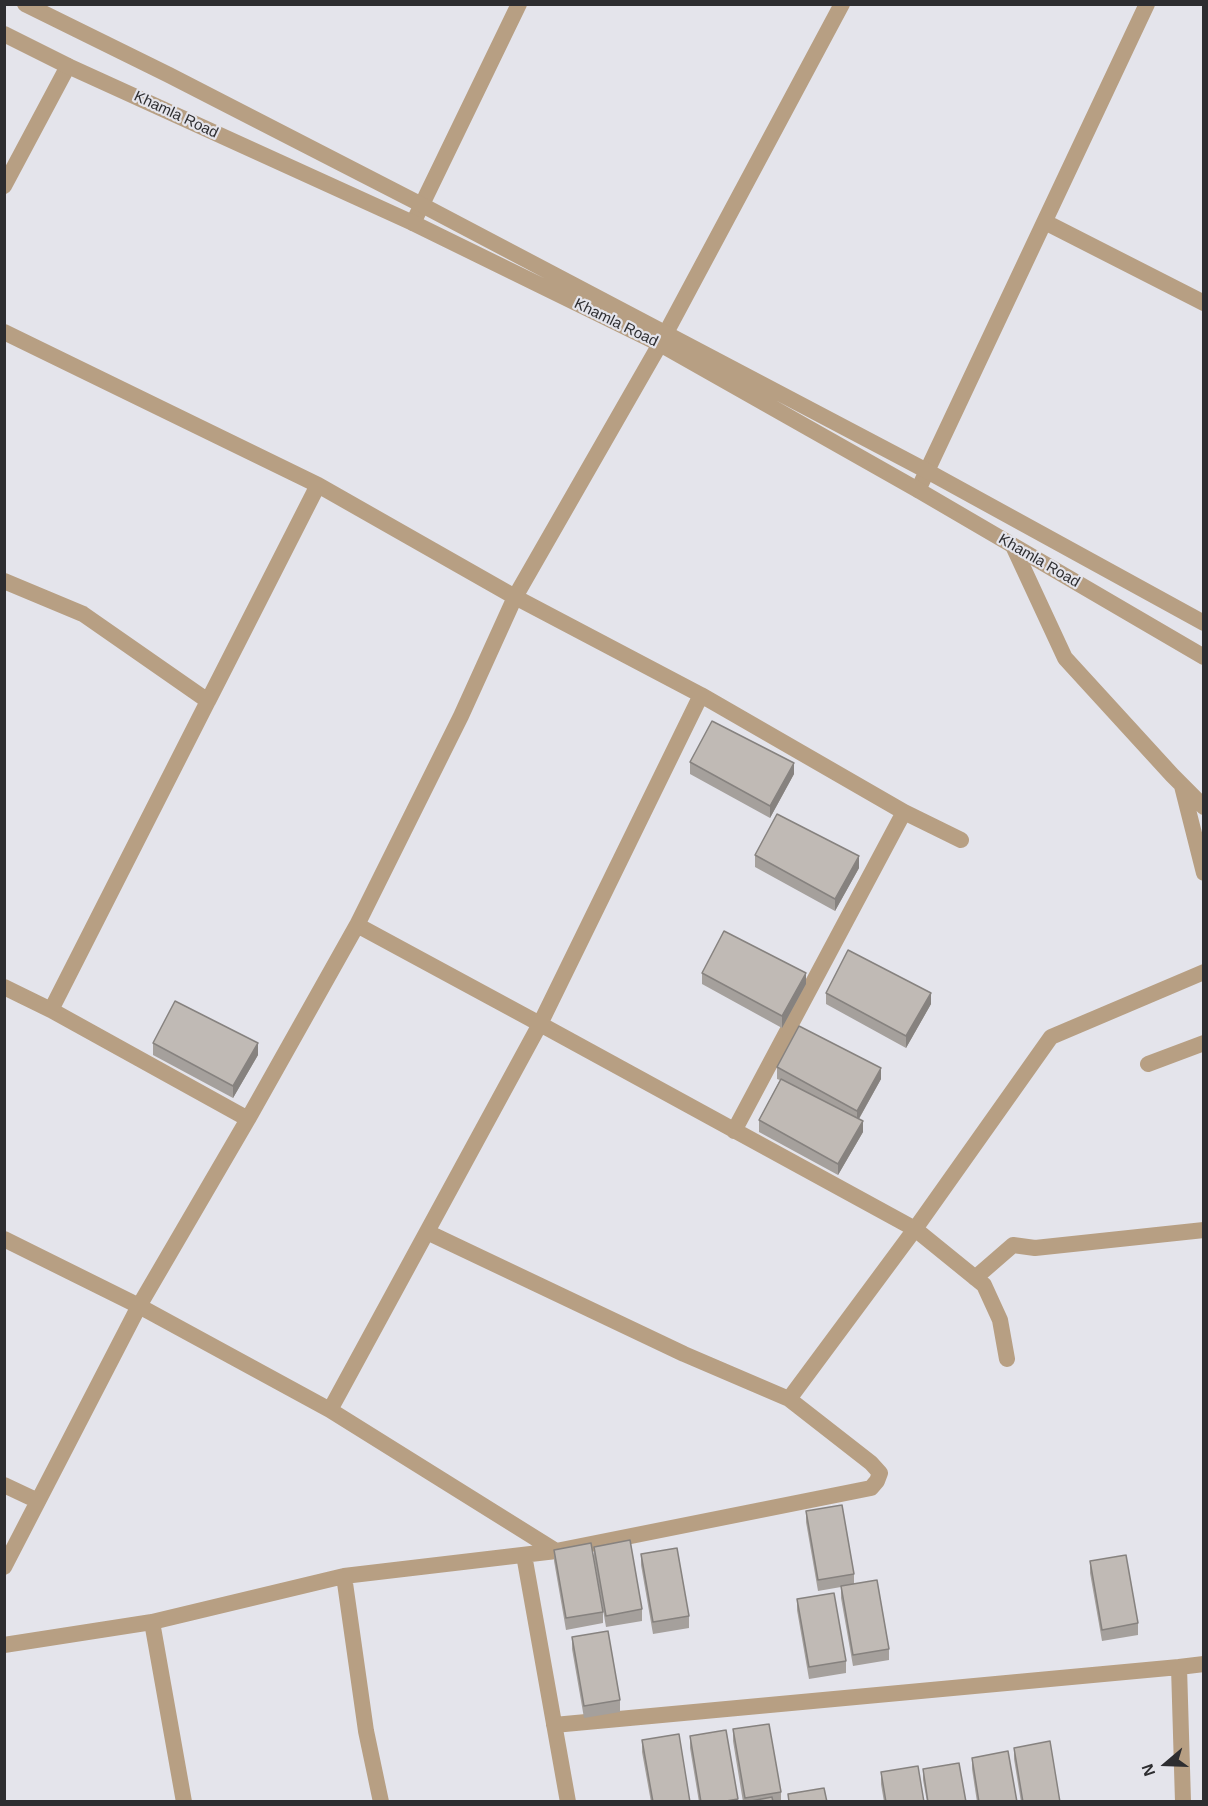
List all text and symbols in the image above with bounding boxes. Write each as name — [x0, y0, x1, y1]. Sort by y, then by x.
street label: Khamla Road — [131, 88, 221, 142]
street label: Khamla Road — [571, 295, 661, 351]
street label: Khamla Road — [995, 530, 1083, 592]
north arrow — [1136, 1734, 1196, 1794]
text: N — [1139, 1762, 1158, 1778]

